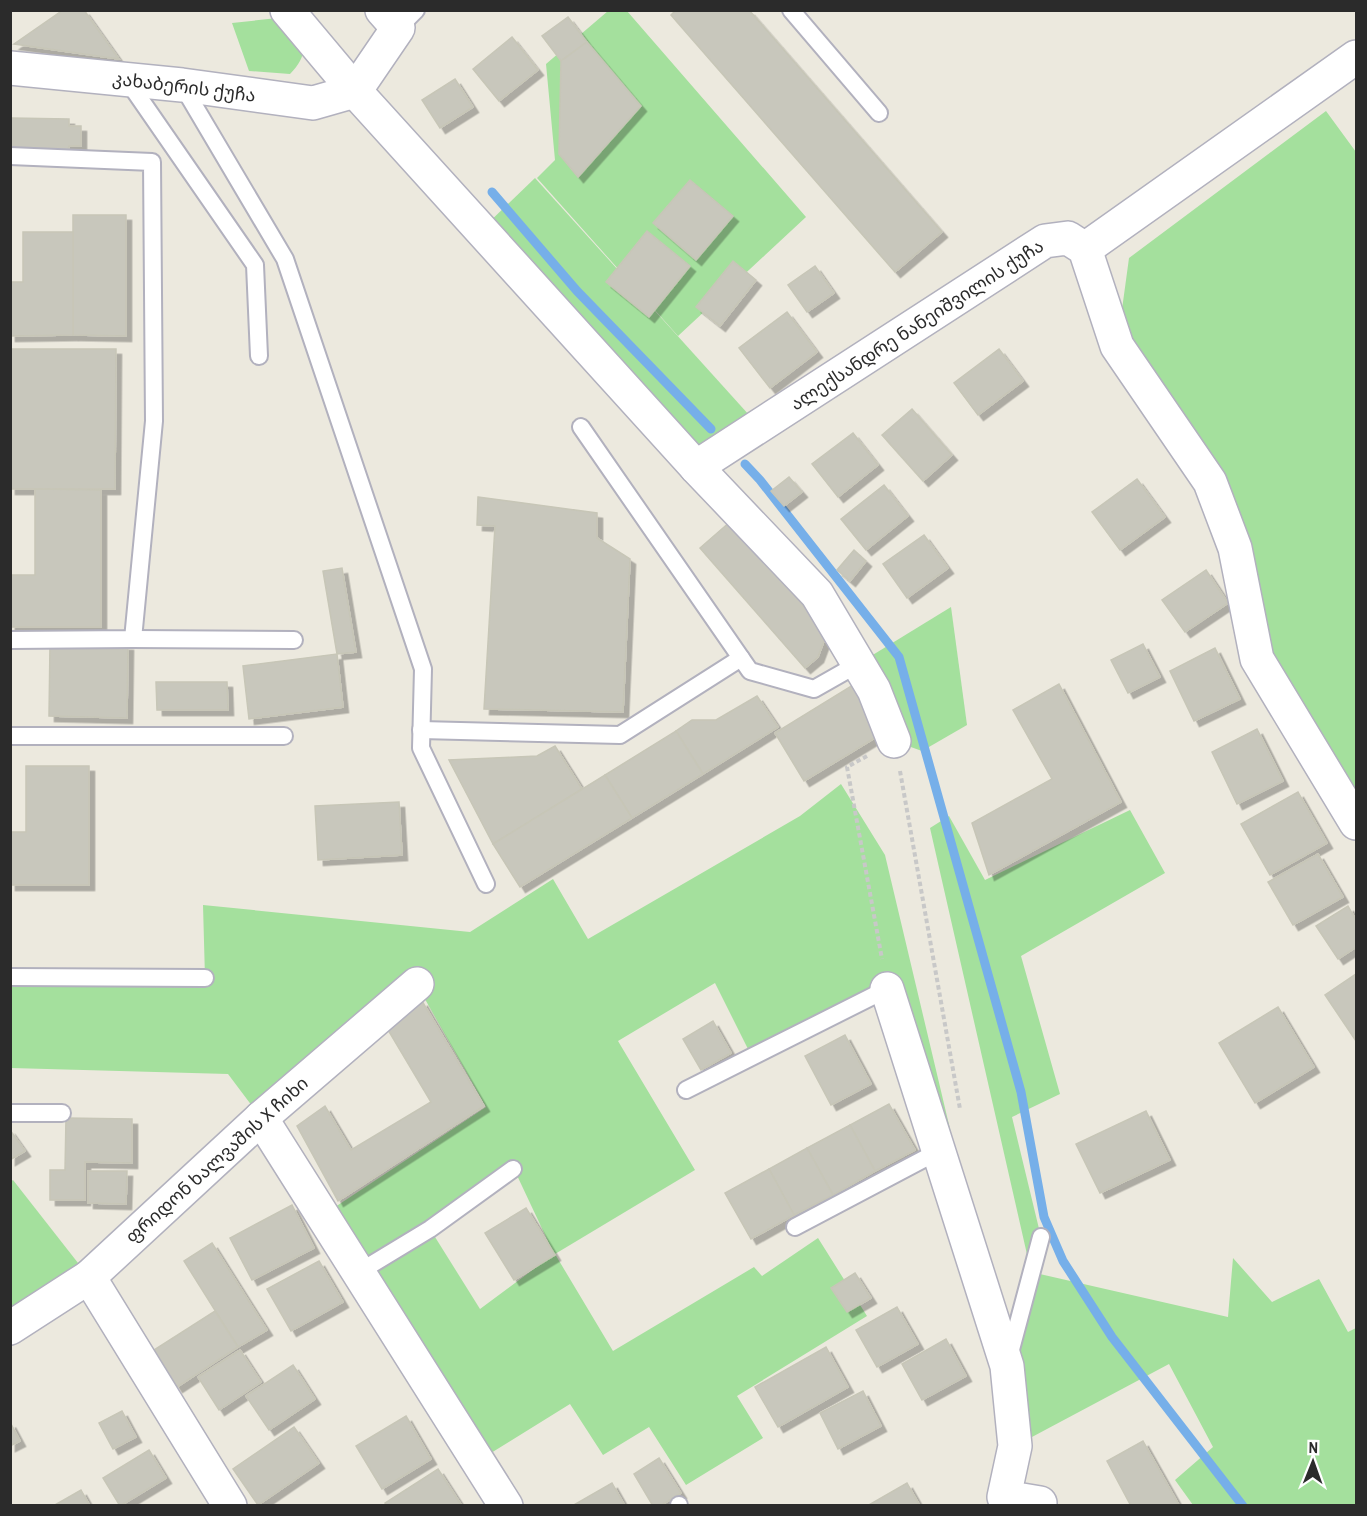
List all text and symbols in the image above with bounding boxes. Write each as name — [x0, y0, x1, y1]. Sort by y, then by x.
street label: კახაბერის ქუჩა — [111, 65, 257, 108]
street label: ალექსანდრე ნანეიშვილის ქუჩა — [785, 233, 1048, 416]
street label: ფრიდონ ხალვაშის X ჩიხი — [120, 1071, 314, 1249]
north arrow — [1283, 1432, 1343, 1492]
text: N — [1308, 1436, 1318, 1458]

